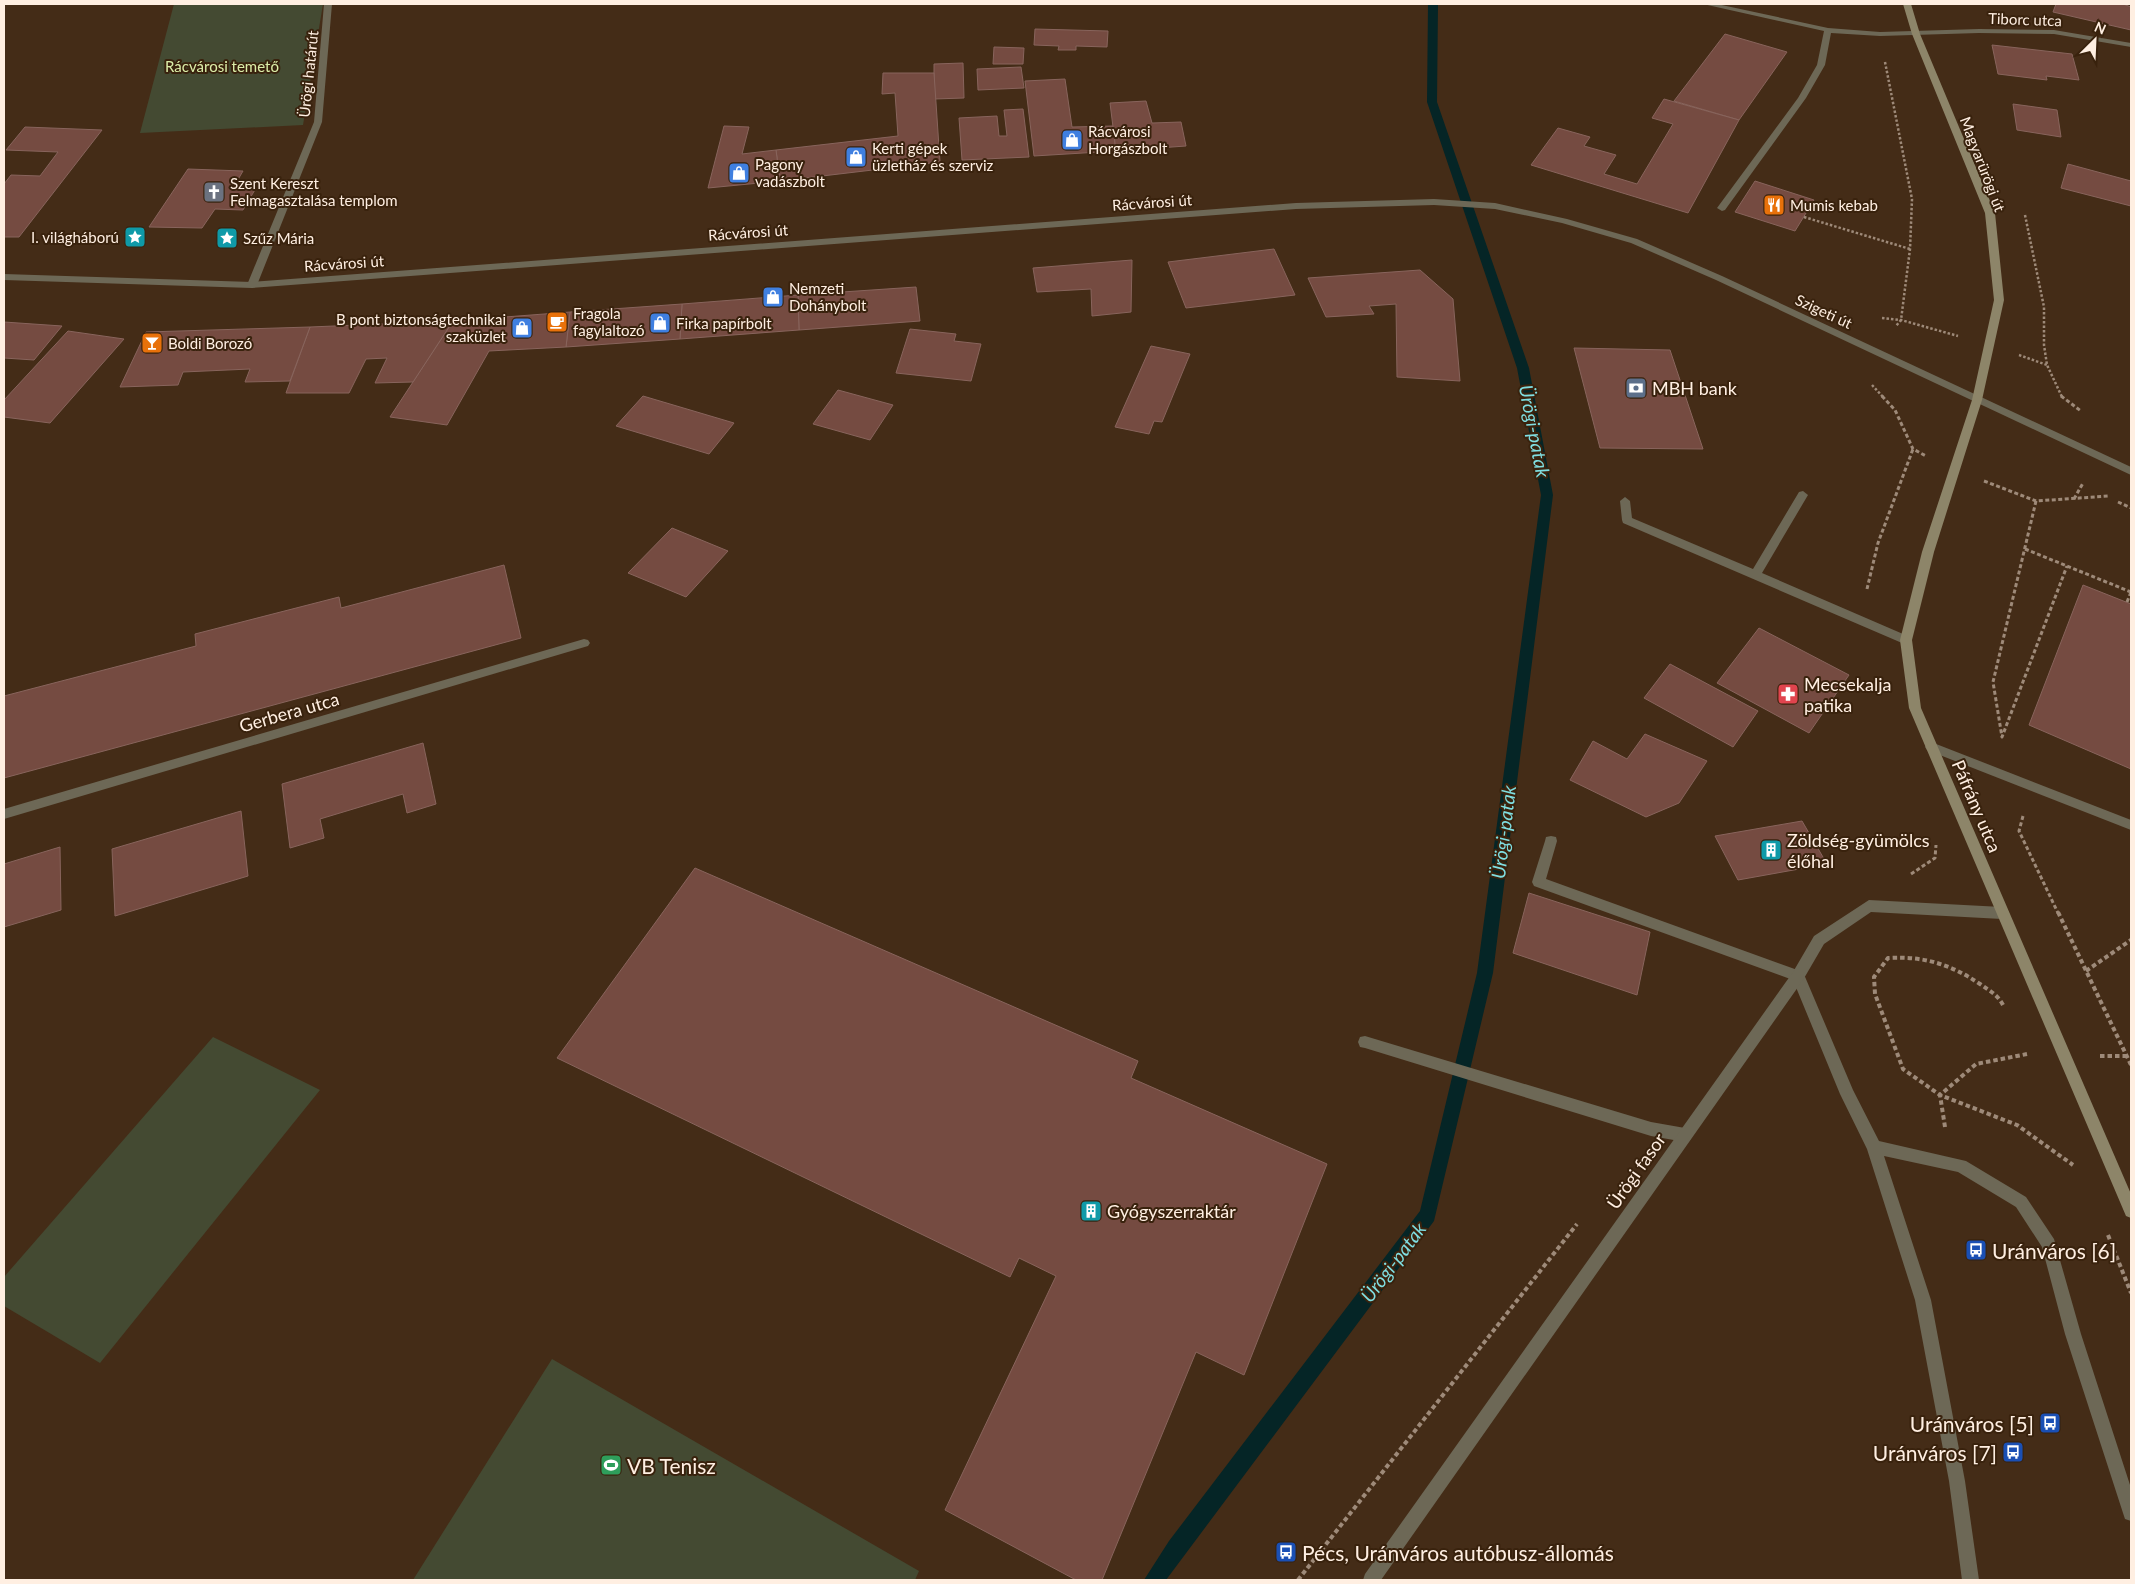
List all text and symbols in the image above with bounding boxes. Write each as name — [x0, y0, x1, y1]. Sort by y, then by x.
street label: Tiborc utca — [1988, 9, 2062, 29]
north arrow — [2070, 15, 2120, 65]
text: N — [2092, 18, 2109, 38]
street label: Ürögi határút — [294, 29, 322, 118]
park label: Rácvárosi temető — [165, 57, 279, 75]
street label: Magyarürögi út — [1957, 114, 2010, 215]
place label: Rácvárosi Horgászbolt — [1088, 122, 1168, 157]
shop icon: Rácvárosi Horgászbolt — [1060, 128, 1084, 152]
place label: Kerti gépek üzletház és szerviz — [872, 139, 993, 174]
shop icon: Kerti gépek üzletház és szerviz — [844, 145, 868, 169]
place label: Pagony vadászbolt — [755, 155, 826, 190]
shop icon: Pagony vadászbolt — [727, 161, 751, 185]
place label: Szent Kereszt Felmagasztalása templom — [230, 174, 398, 209]
church icon: Szent Kereszt Felmagasztalása templom — [202, 180, 226, 204]
street label: Rácvárosi út — [1111, 190, 1193, 214]
restaurant icon: Mumis kebab — [1762, 193, 1786, 217]
place label: Mumis kebab — [1790, 196, 1878, 214]
street label: Rácvárosi út — [707, 220, 789, 244]
place icon: I. világháború — [123, 225, 147, 249]
place icon: Szűz Mária — [215, 226, 239, 250]
place label: I. világháború — [31, 228, 119, 246]
place label: Szűz Mária — [243, 229, 314, 247]
street label: Rácvárosi út — [303, 251, 385, 275]
place label: Nemzeti Dohánybolt — [789, 279, 867, 314]
shop icon: Nemzeti Dohánybolt — [761, 285, 785, 309]
street label: Szigeti út — [1793, 290, 1856, 332]
place label: Fragola fagylaltozó — [573, 304, 645, 339]
place label: B pont biztonságtechnikai szaküzlet — [336, 310, 507, 345]
cafe icon: Fragola fagylaltozó — [545, 310, 569, 334]
shop icon: Firka papírbolt — [648, 311, 672, 335]
place label: Firka papírbolt — [676, 314, 772, 332]
shop icon: B pont biztonságtechnikai szaküzlet — [510, 316, 534, 340]
bar icon: Boldi Borozó — [140, 331, 164, 355]
place label: Boldi Borozó — [168, 334, 252, 352]
bank icon: MBH bank — [1624, 376, 1648, 400]
place label: MBH bank — [1652, 377, 1738, 399]
water label: Ürögi-patak — [1515, 383, 1555, 480]
place label: Mecsekalja patika — [1804, 673, 1891, 716]
pharmacy icon: Mecsekalja patika — [1776, 682, 1800, 706]
street label: Gerbera utca — [237, 687, 341, 737]
street label: Páfrány utca — [1948, 756, 2006, 856]
water label: Ürögi-patak — [1486, 783, 1520, 880]
place label: Zöldség-gyümölcs élőhal — [1787, 829, 1930, 872]
building icon: Zöldség-gyümölcs élőhal — [1759, 838, 1783, 862]
street label: Ürögi fasor — [1602, 1129, 1670, 1213]
building icon: Gyógyszerraktár — [1079, 1199, 1103, 1223]
place label: Gyógyszerraktár — [1107, 1200, 1236, 1222]
water label: Ürögi-patak — [1356, 1217, 1431, 1306]
bus stop icon: Uránváros [6] — [1964, 1238, 1988, 1262]
place label: Uránváros [6] — [1992, 1238, 2116, 1263]
place label: Uránváros [5] — [1910, 1411, 2034, 1436]
bus stop icon: Uránváros [5] — [2038, 1411, 2062, 1435]
place label: Uránváros [7] — [1873, 1440, 1997, 1465]
bus stop icon: Uránváros [7] — [2001, 1440, 2025, 1464]
sports icon: VB Tenisz — [599, 1453, 623, 1477]
place label: VB Tenisz — [627, 1453, 716, 1478]
bus stop icon: Pécs, Uránváros autóbusz-állomás — [1274, 1540, 1298, 1564]
place label: Pécs, Uránváros autóbusz-állomás — [1302, 1540, 1614, 1565]

